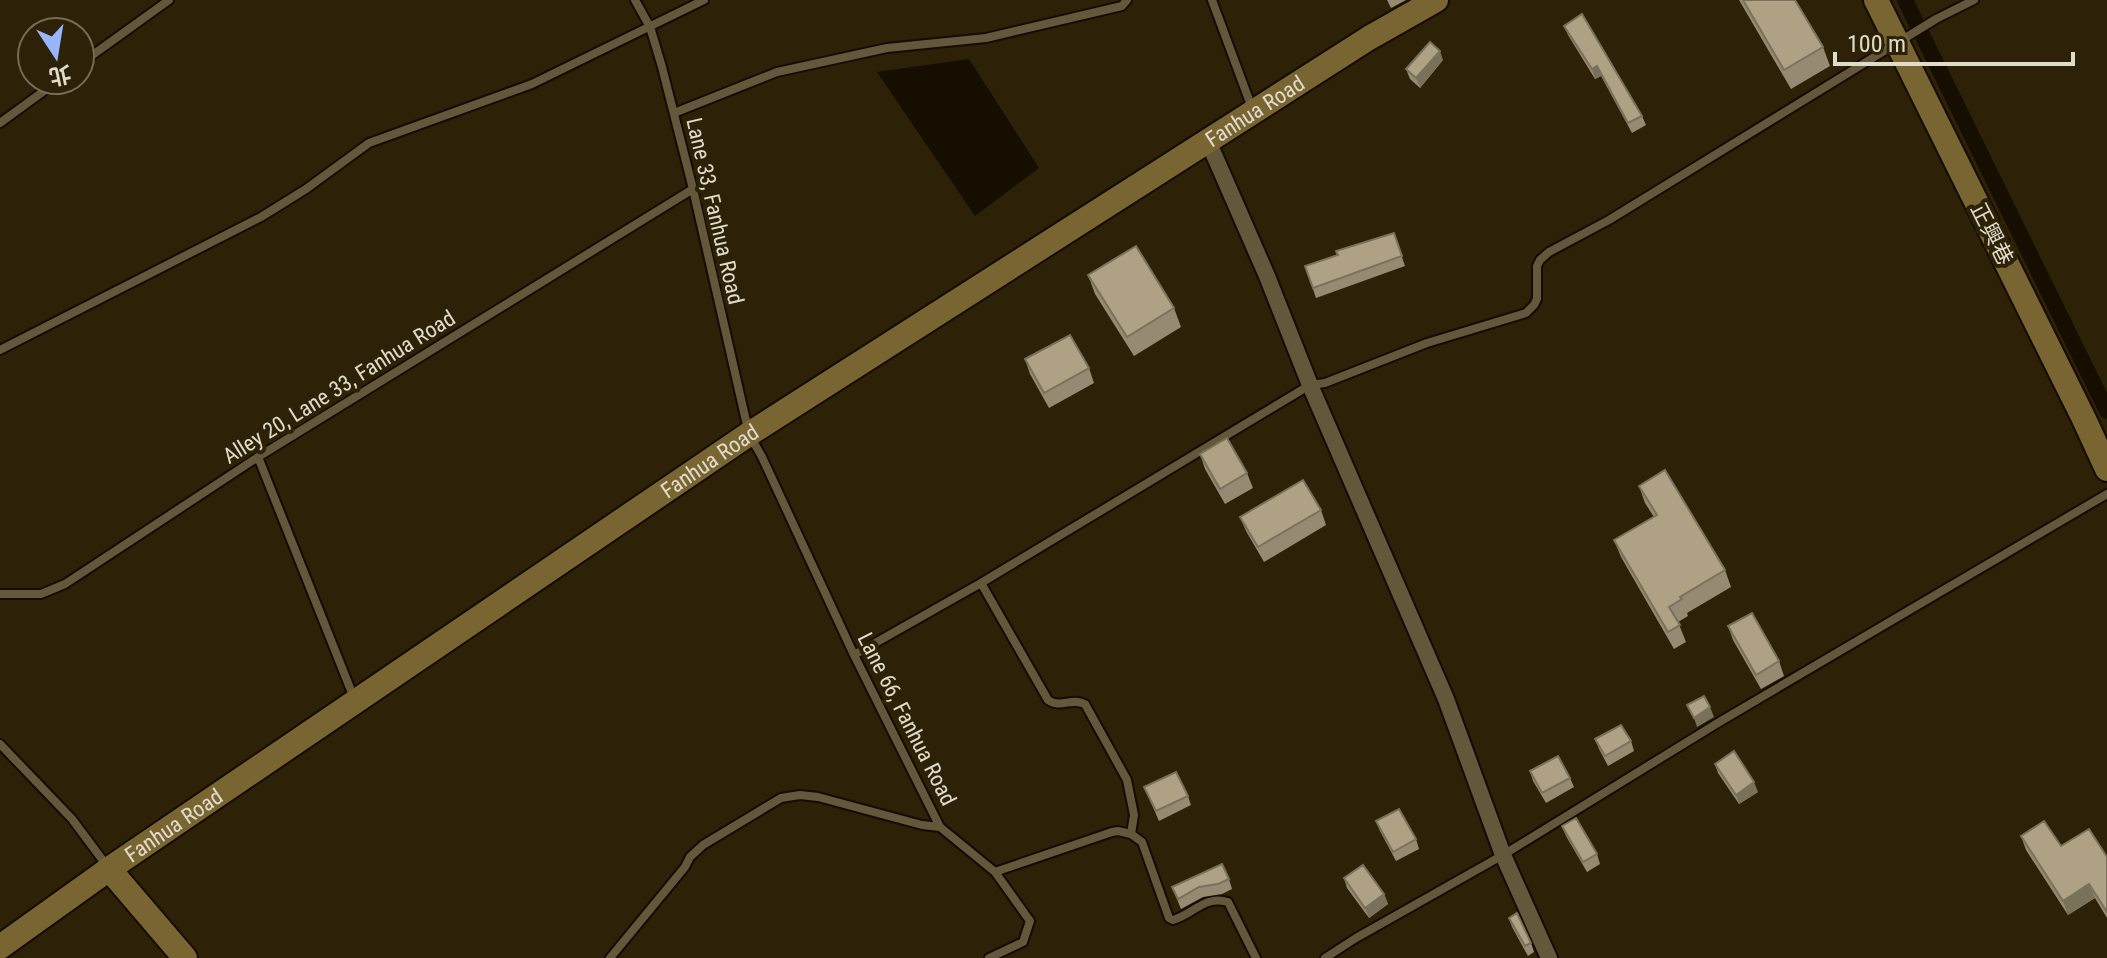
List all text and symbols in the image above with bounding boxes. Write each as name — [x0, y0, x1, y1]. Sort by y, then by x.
north arrow — [16, 16, 96, 96]
scale bar — [1835, 16, 2073, 66]
text: 100 m — [1847, 30, 1906, 58]
text: 北 — [47, 61, 73, 90]
street label: Fanhua Road — [1201, 70, 1309, 152]
street label: Lane 33, Fanhua Road — [681, 115, 749, 307]
street label: 正興巷 — [1966, 199, 2018, 269]
street label: Alley 20, Lane 33, Fanhua Road — [218, 305, 460, 469]
street label: Fanhua Road — [656, 419, 763, 503]
street label: Lane 66, Fanhua Road — [853, 628, 961, 810]
street label: Fanhua Road — [120, 783, 227, 867]

